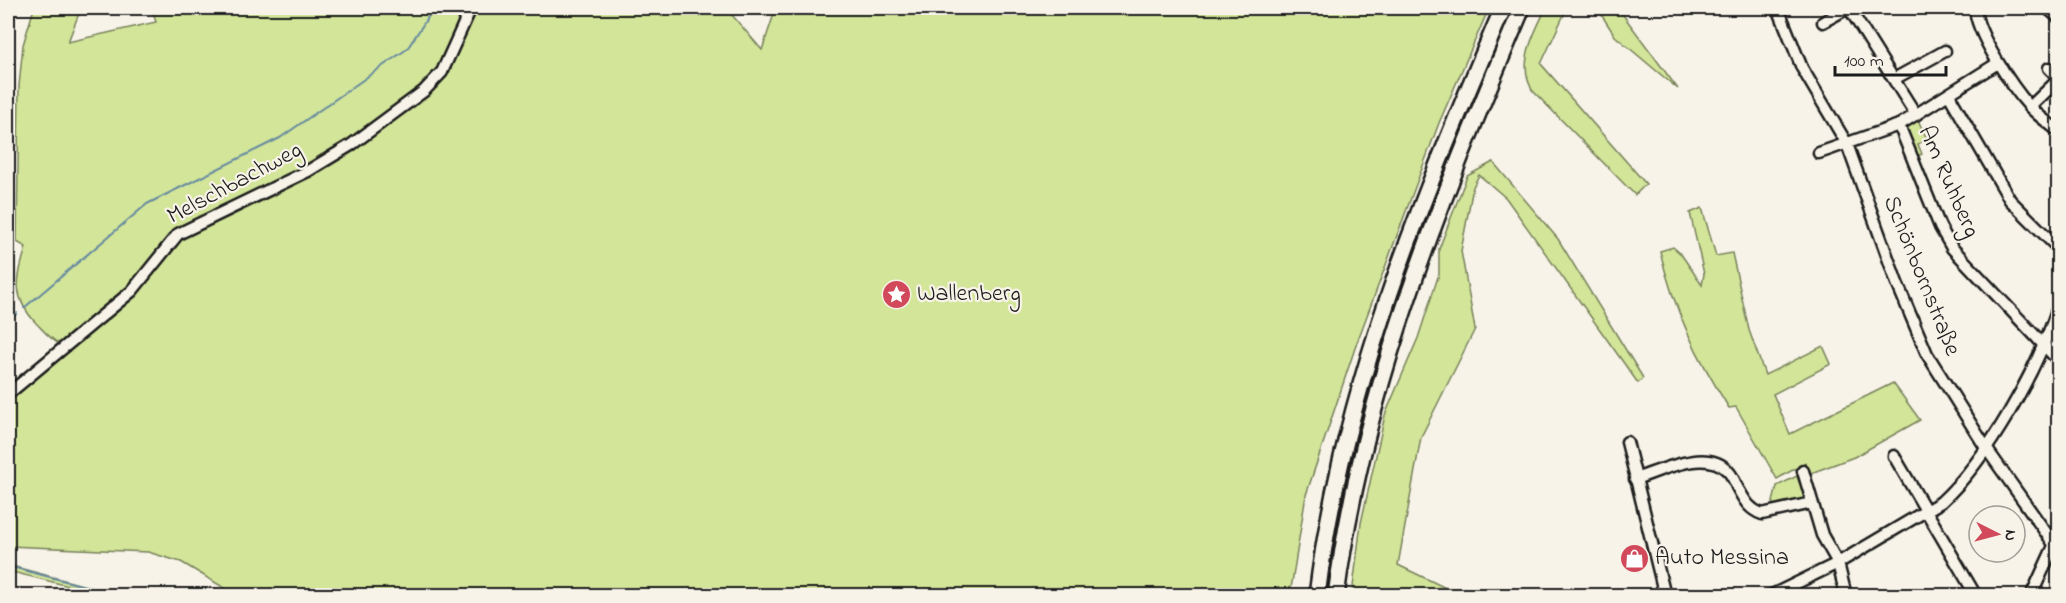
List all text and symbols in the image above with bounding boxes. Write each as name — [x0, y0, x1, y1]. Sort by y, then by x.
scale bar — [1835, 39, 1946, 77]
text: 100 m — [1844, 49, 1884, 75]
street label: Am Ruhberg — [1908, 120, 1988, 244]
street label: Melschbachweg — [161, 134, 309, 234]
street label: Schönbornstraße — [1873, 191, 1969, 362]
place label: Wallenberg — [917, 277, 1021, 312]
place icon: Wallenberg — [880, 278, 912, 310]
north arrow — [1967, 504, 2027, 564]
text: N — [1997, 529, 2022, 542]
place label: Auto Messina — [1655, 541, 1789, 576]
shop icon: Auto Messina — [1618, 542, 1650, 574]

